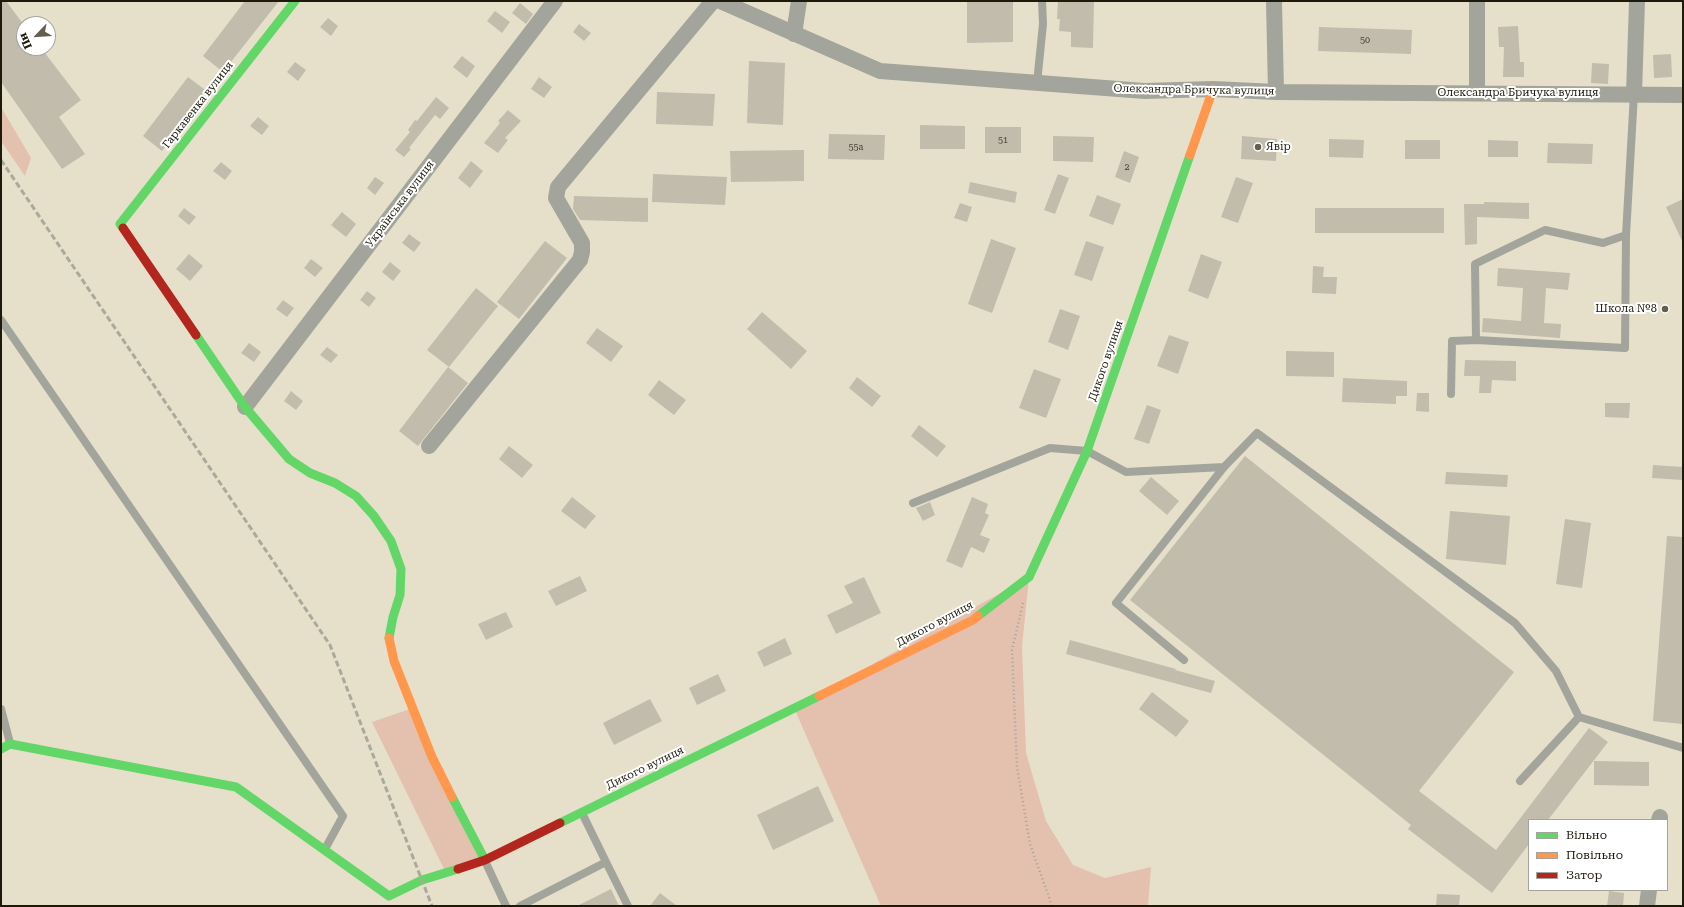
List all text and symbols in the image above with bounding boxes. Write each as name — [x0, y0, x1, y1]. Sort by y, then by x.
north arrow — [16, 16, 56, 56]
text: Пн — [16, 31, 35, 51]
house number: 50 — [1360, 35, 1370, 45]
street label: Гаркавенка вулиця — [160, 59, 236, 151]
street label: Олександра Бричука вулиця — [1113, 82, 1275, 98]
street label: Олександра Бричука вулиця — [1438, 86, 1598, 100]
house number: 51 — [998, 135, 1008, 145]
place label: Явiр — [1266, 140, 1291, 154]
house number: 55а — [849, 142, 863, 152]
marker: Явiр — [1253, 142, 1263, 152]
street label: Українська вулиця — [363, 158, 437, 250]
house number: 2 — [1124, 162, 1130, 172]
place label: Школа №8 — [1595, 302, 1657, 316]
marker: Школа №8 — [1660, 304, 1670, 314]
street label: Дикого вулиця — [1086, 319, 1126, 403]
street label: Дикого вулиця — [894, 598, 976, 650]
street label: Дикого вулиця — [604, 743, 686, 793]
legend — [1528, 819, 1668, 891]
text: Вільно — [1566, 828, 1607, 842]
text: Повільно — [1566, 848, 1623, 862]
text: Затор — [1566, 868, 1602, 882]

